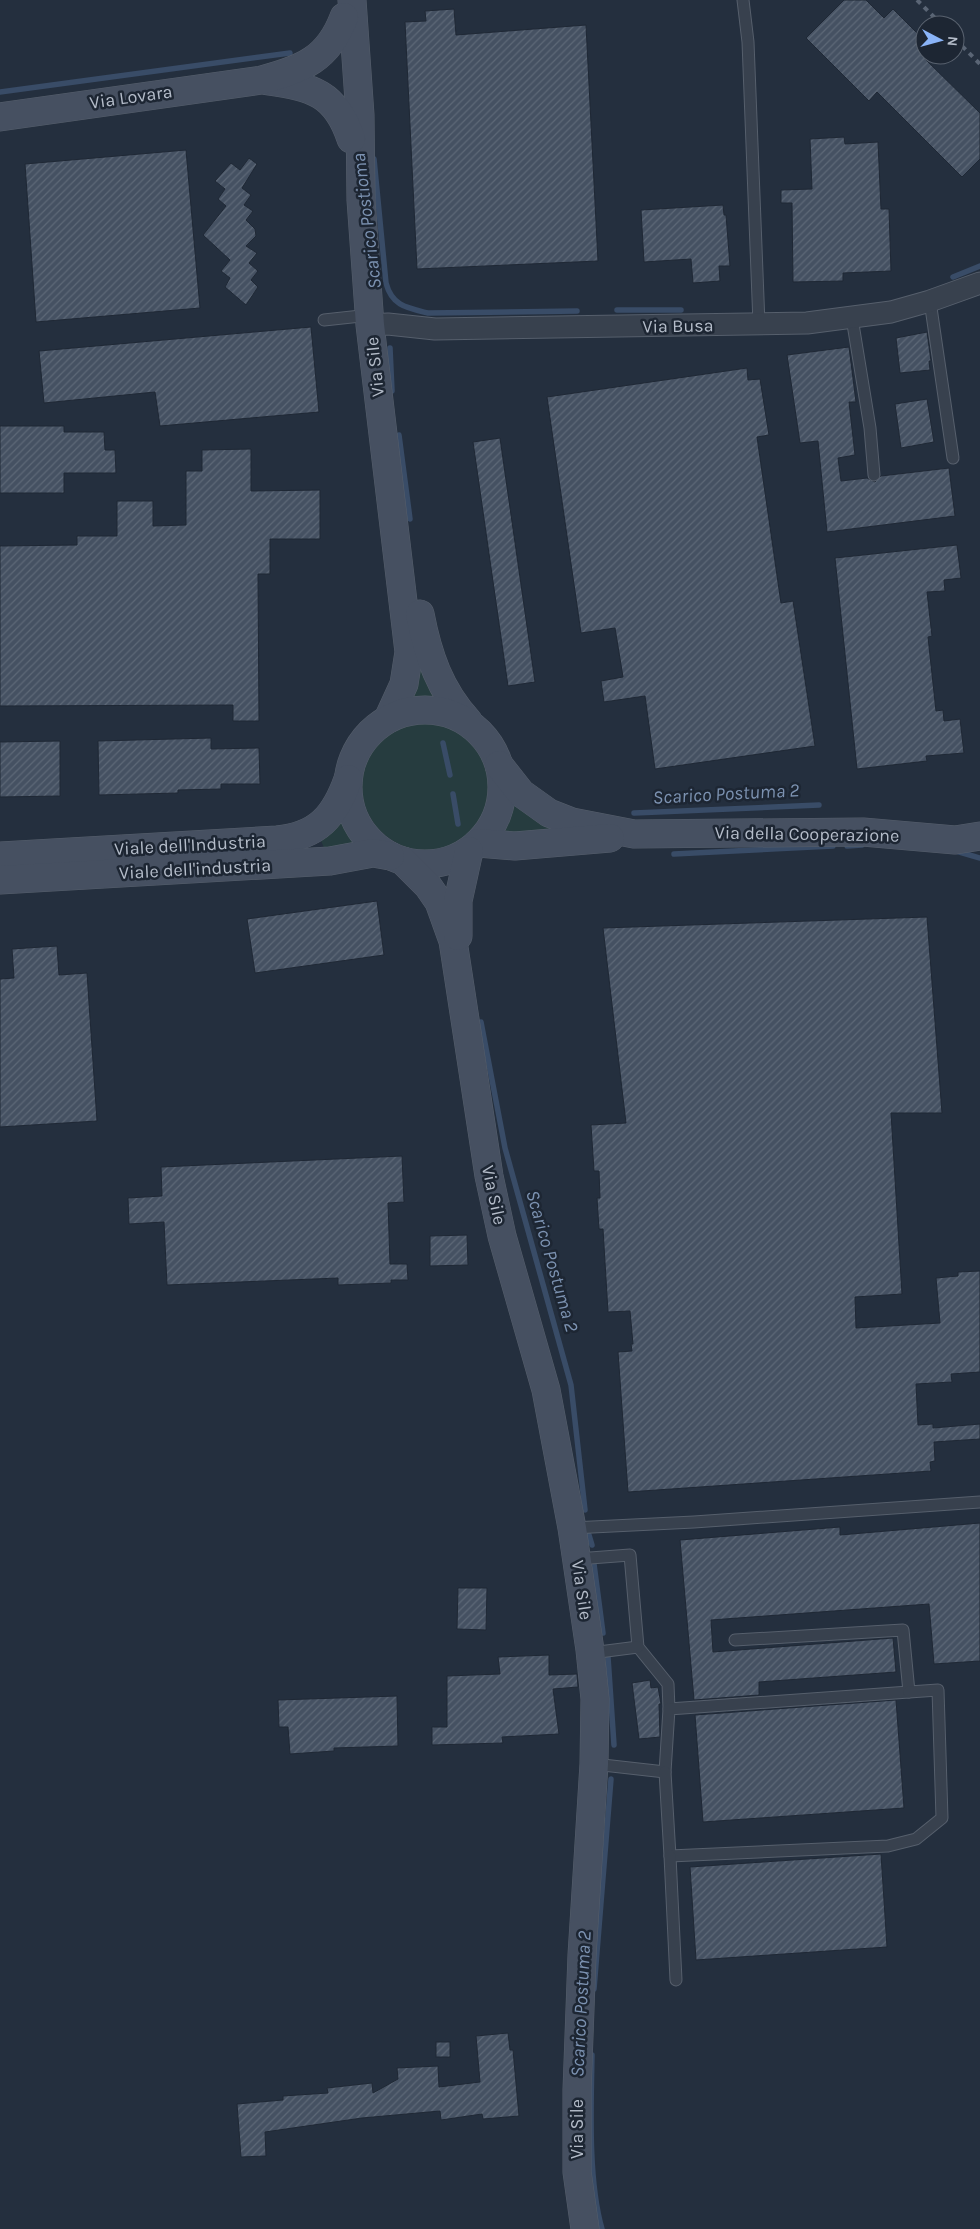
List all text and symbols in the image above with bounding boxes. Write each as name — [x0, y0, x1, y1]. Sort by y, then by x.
north arrow — [915, 15, 965, 65]
text: N — [943, 35, 961, 47]
street label: Via Lovara — [88, 80, 174, 114]
water label: Scarico Postioma — [348, 152, 386, 290]
street label: Via Busa — [642, 314, 714, 338]
street label: Via Sile — [361, 336, 389, 398]
water label: Scarico Postuma 2 — [652, 779, 800, 809]
street label: Via della Cooperazione — [715, 821, 899, 847]
street label: Viale dell'Industria — [114, 830, 266, 860]
street label: Viale dell'industria — [118, 854, 272, 884]
street label: Via Sile — [477, 1163, 511, 1227]
water label: Scarico Postuma 2 — [521, 1187, 583, 1335]
street label: Via Sile — [567, 1559, 597, 1621]
water label: Scarico Postuma 2 — [566, 1930, 596, 2078]
street label: Via Sile — [566, 2099, 588, 2159]

